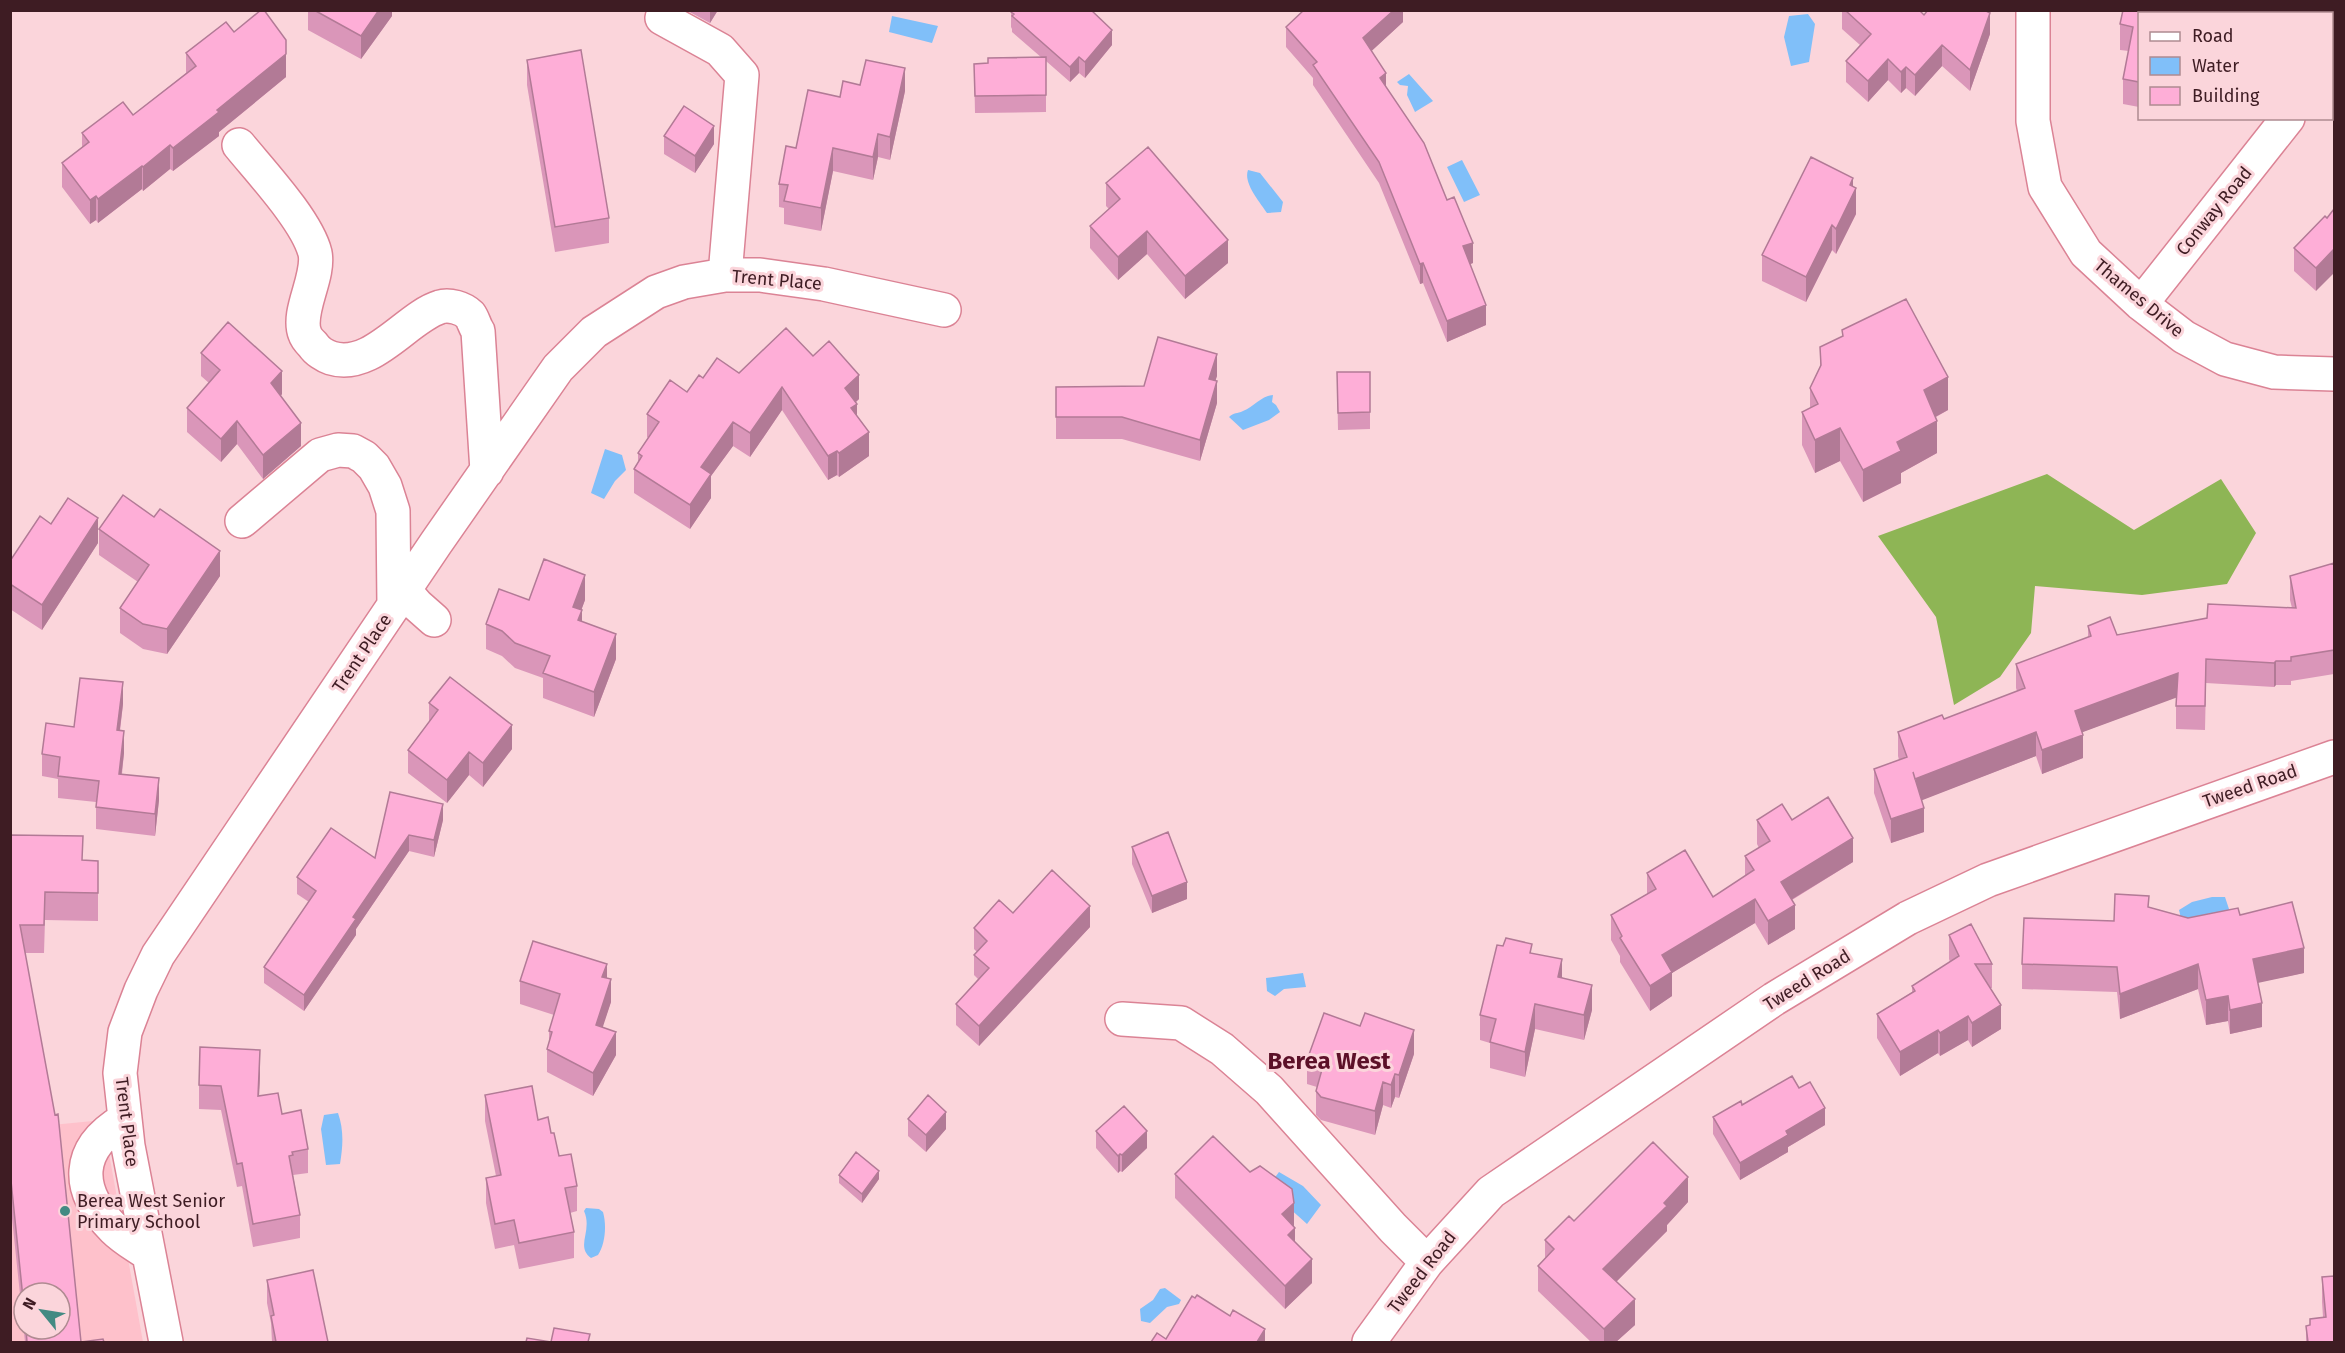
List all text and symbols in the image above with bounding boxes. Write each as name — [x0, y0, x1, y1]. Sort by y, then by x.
legend — [2138, 12, 2333, 120]
text: Road — [2192, 25, 2234, 47]
text: Water — [2192, 55, 2239, 77]
text: Building — [2192, 85, 2260, 107]
street label: Conway Road — [2171, 162, 2257, 260]
street label: Thames Drive — [2090, 254, 2188, 342]
street label: Trent Place — [731, 265, 823, 295]
street label: Trent Place — [328, 609, 396, 697]
street label: Tweed Road — [2200, 760, 2300, 812]
street label: Tweed Road — [1759, 945, 1855, 1015]
district label: Berea West — [1268, 1047, 1391, 1075]
street label: Trent Place — [111, 1076, 143, 1168]
place label: Berea West Senior Primary School — [77, 1190, 225, 1233]
marker: Berea West Senior Primary School — [58, 1204, 72, 1218]
street label: Tweed Road — [1383, 1226, 1461, 1318]
north arrow — [12, 1281, 72, 1341]
text: N — [19, 1294, 40, 1313]

